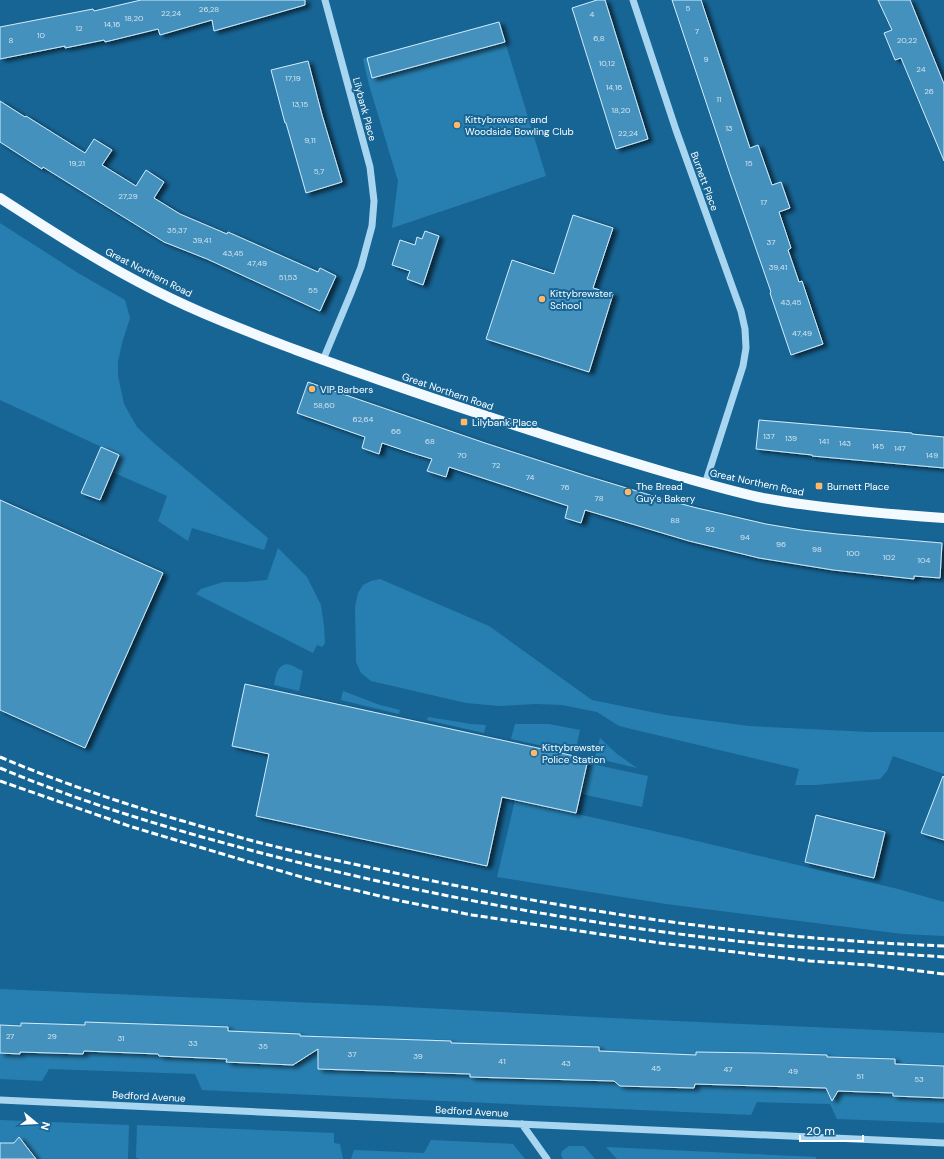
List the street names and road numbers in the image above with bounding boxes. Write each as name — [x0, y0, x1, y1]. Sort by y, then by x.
street label: Lilybank Place — [350, 76, 379, 143]
street label: Burnett Place — [688, 150, 721, 213]
street label: Great Northern Road — [103, 245, 194, 300]
street label: Great Northern Road — [400, 370, 495, 413]
street label: Great Northern Road — [709, 466, 805, 499]
street label: Bedford Avenue — [112, 1088, 186, 1105]
street label: Bedford Avenue — [435, 1103, 509, 1120]

